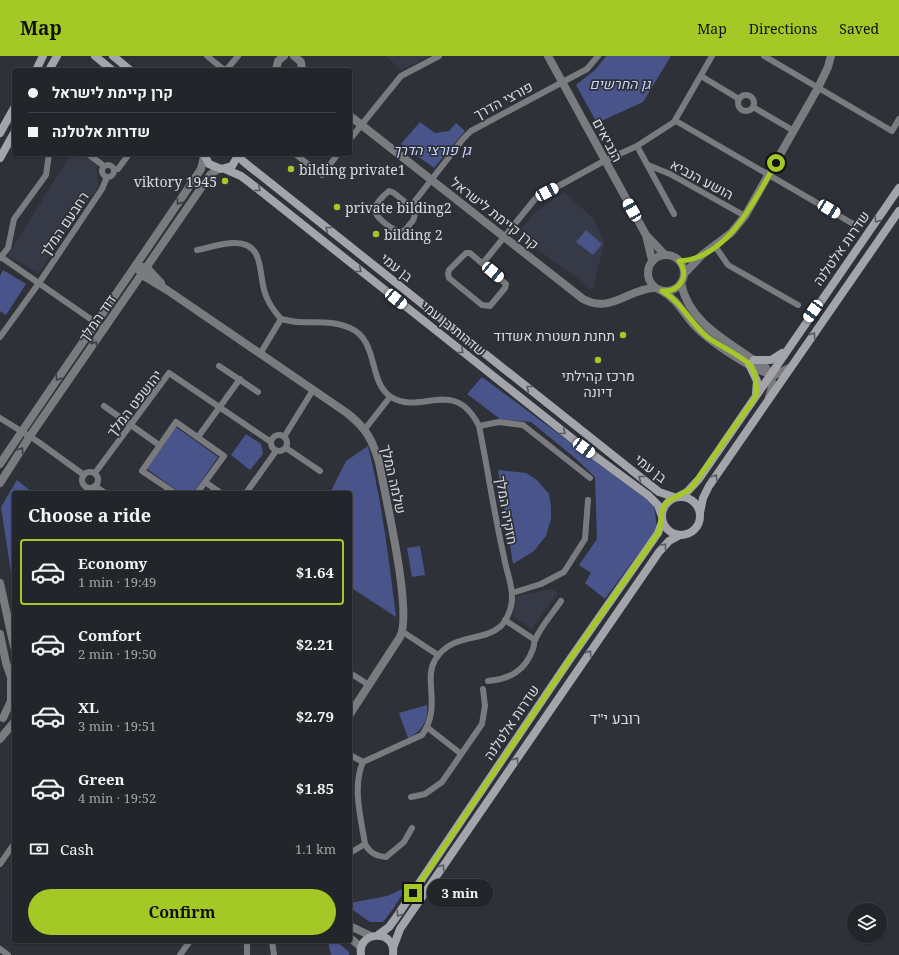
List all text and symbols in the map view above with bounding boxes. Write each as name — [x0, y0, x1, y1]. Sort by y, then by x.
text: Map — [20, 15, 62, 41]
text: Map — [697, 19, 727, 38]
text: Directions — [749, 19, 817, 38]
text: Saved — [839, 19, 879, 38]
park label: גן החרשים — [590, 74, 652, 93]
street label: פורצי הדרך — [470, 76, 536, 124]
text: קרן קיימת לישראל — [52, 82, 173, 102]
street label: הנביאים — [589, 115, 627, 165]
text: שדרות אלטלנה — [52, 121, 150, 141]
park label: גן פורצי הדרך — [393, 140, 472, 159]
street label: הושע הנביא — [667, 154, 737, 204]
route start — [767, 154, 785, 172]
place label: bilding private1 — [299, 160, 406, 179]
marker: bilding private1 — [286, 164, 296, 174]
place label: viktory 1945 — [134, 172, 217, 191]
street label: קרן קיימת לישראל — [447, 173, 543, 253]
marker: viktory 1945 — [220, 176, 230, 186]
car — [534, 181, 560, 203]
one-way arrow — [253, 184, 260, 191]
street label: רחבעם המלך — [35, 188, 93, 260]
car — [621, 197, 643, 223]
one-way arrow — [177, 198, 184, 205]
place label: private bilding2 — [345, 198, 452, 217]
car — [816, 198, 842, 220]
marker: private bilding2 — [332, 202, 342, 212]
street label: שדרות אלטלנה — [808, 207, 874, 289]
one-way arrow — [874, 216, 882, 223]
place label: bilding 2 — [384, 225, 443, 244]
one-way arrow — [326, 227, 333, 234]
marker: bilding 2 — [371, 229, 381, 239]
street label: בן עמי — [377, 248, 418, 286]
car — [480, 260, 506, 284]
one-way arrow — [355, 265, 362, 272]
car — [383, 287, 409, 311]
street label: דוד המלך — [74, 291, 120, 345]
street label: שדרות בן עמי — [418, 296, 490, 360]
car — [801, 298, 825, 324]
place label: תחנת משטרת אשדוד — [494, 326, 615, 345]
marker: תחנת משטרת אשדוד — [618, 330, 628, 340]
one-way arrow — [808, 332, 815, 339]
one-way arrow — [90, 341, 97, 348]
one-way arrow — [457, 346, 464, 353]
marker: מרכז קהילתי דיונה — [593, 355, 603, 365]
street label: יהושפט המלך — [102, 366, 166, 440]
place label: מרכז קהילתי דיונה — [561, 366, 635, 401]
one-way arrow — [56, 373, 63, 380]
one-way arrow — [526, 386, 533, 393]
one-way arrow — [558, 427, 565, 434]
car — [571, 436, 597, 460]
street label: שלמה המלך — [377, 443, 411, 515]
one-way arrow — [16, 448, 23, 455]
street label: בן עמי — [631, 449, 672, 487]
street label: חזקיה המלך — [492, 474, 522, 546]
one-way arrow — [710, 474, 718, 481]
one-way arrow — [639, 475, 646, 482]
text: Choose a ride — [28, 503, 151, 527]
one-way arrow — [659, 544, 666, 551]
text: Economy — [78, 553, 147, 573]
icon: car — [30, 554, 66, 590]
text: $1.64 — [296, 562, 334, 582]
text: 1 min · 19:49 — [78, 573, 156, 591]
text: Comfort — [78, 625, 141, 645]
icon: car — [30, 626, 66, 662]
text: $2.21 — [296, 634, 334, 654]
text: 2 min · 19:50 — [78, 645, 156, 663]
one-way arrow — [584, 650, 592, 657]
street label: שדרות אלטלנה — [479, 681, 543, 763]
text: XL — [78, 697, 99, 717]
icon: car — [30, 698, 66, 734]
text: $2.79 — [296, 706, 334, 726]
district label: רובע י"ד — [590, 708, 640, 728]
text: 3 min · 19:51 — [78, 717, 156, 735]
one-way arrow — [511, 757, 519, 764]
text: Green — [78, 769, 125, 789]
icon: car — [30, 770, 66, 806]
text: $1.85 — [296, 778, 334, 798]
text: 4 min · 19:52 — [78, 789, 156, 807]
icon: cash — [28, 838, 50, 860]
text: Cash — [60, 839, 94, 859]
text: 1.1 km — [295, 840, 336, 858]
one-way arrow — [437, 865, 444, 872]
callout: 3 min — [427, 879, 493, 907]
route end — [404, 884, 422, 902]
text: 3 min — [442, 884, 478, 902]
button: Confirm — [28, 889, 336, 935]
map controls — [847, 903, 887, 943]
button: layers — [847, 903, 887, 943]
one-way arrow — [396, 910, 404, 917]

